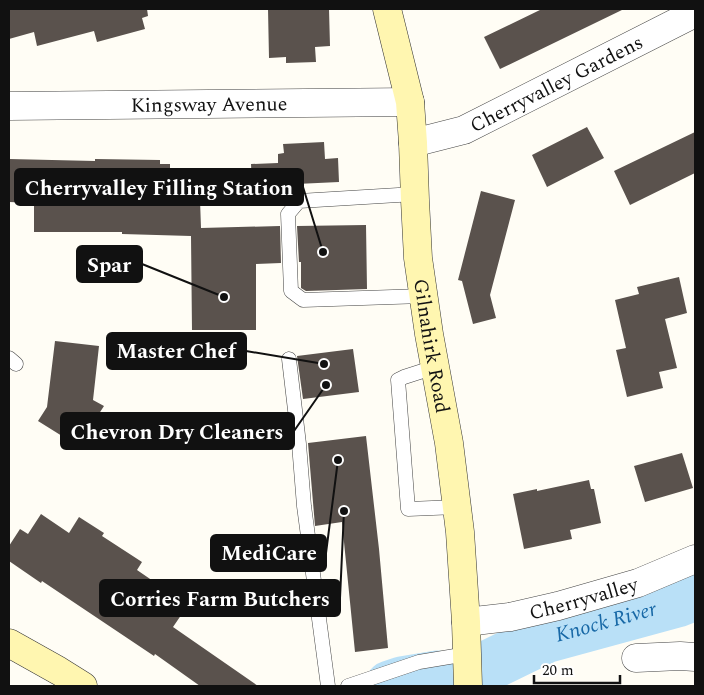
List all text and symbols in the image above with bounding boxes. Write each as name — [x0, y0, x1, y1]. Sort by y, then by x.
street label: Cherryvalley Gardens — [465, 28, 649, 141]
street label: Kingsway Avenue — [130, 89, 288, 121]
callout: Cherryvalley Filling Station — [15, 169, 303, 205]
text: Cherryvalley Filling Station — [25, 173, 293, 205]
callout: Spar — [77, 246, 142, 282]
text: Spar — [87, 250, 131, 282]
street label: Gilnahirk Road — [405, 277, 457, 416]
callout: Master Chef — [107, 333, 246, 369]
text: Master Chef — [116, 336, 237, 368]
callout: Chevron Dry Cleaners — [61, 413, 294, 449]
text: Chevron Dry Cleaners — [70, 417, 284, 449]
callout: MediCare — [211, 535, 326, 571]
text: MediCare — [221, 538, 317, 570]
street label: Cherryvalley — [526, 569, 643, 628]
callout: Corries Farm Butchers — [100, 580, 340, 616]
text: Corries Farm Butchers — [110, 584, 330, 616]
water label: Knock River — [552, 593, 661, 651]
scale bar — [534, 652, 620, 684]
text: 20 m — [542, 659, 574, 682]

